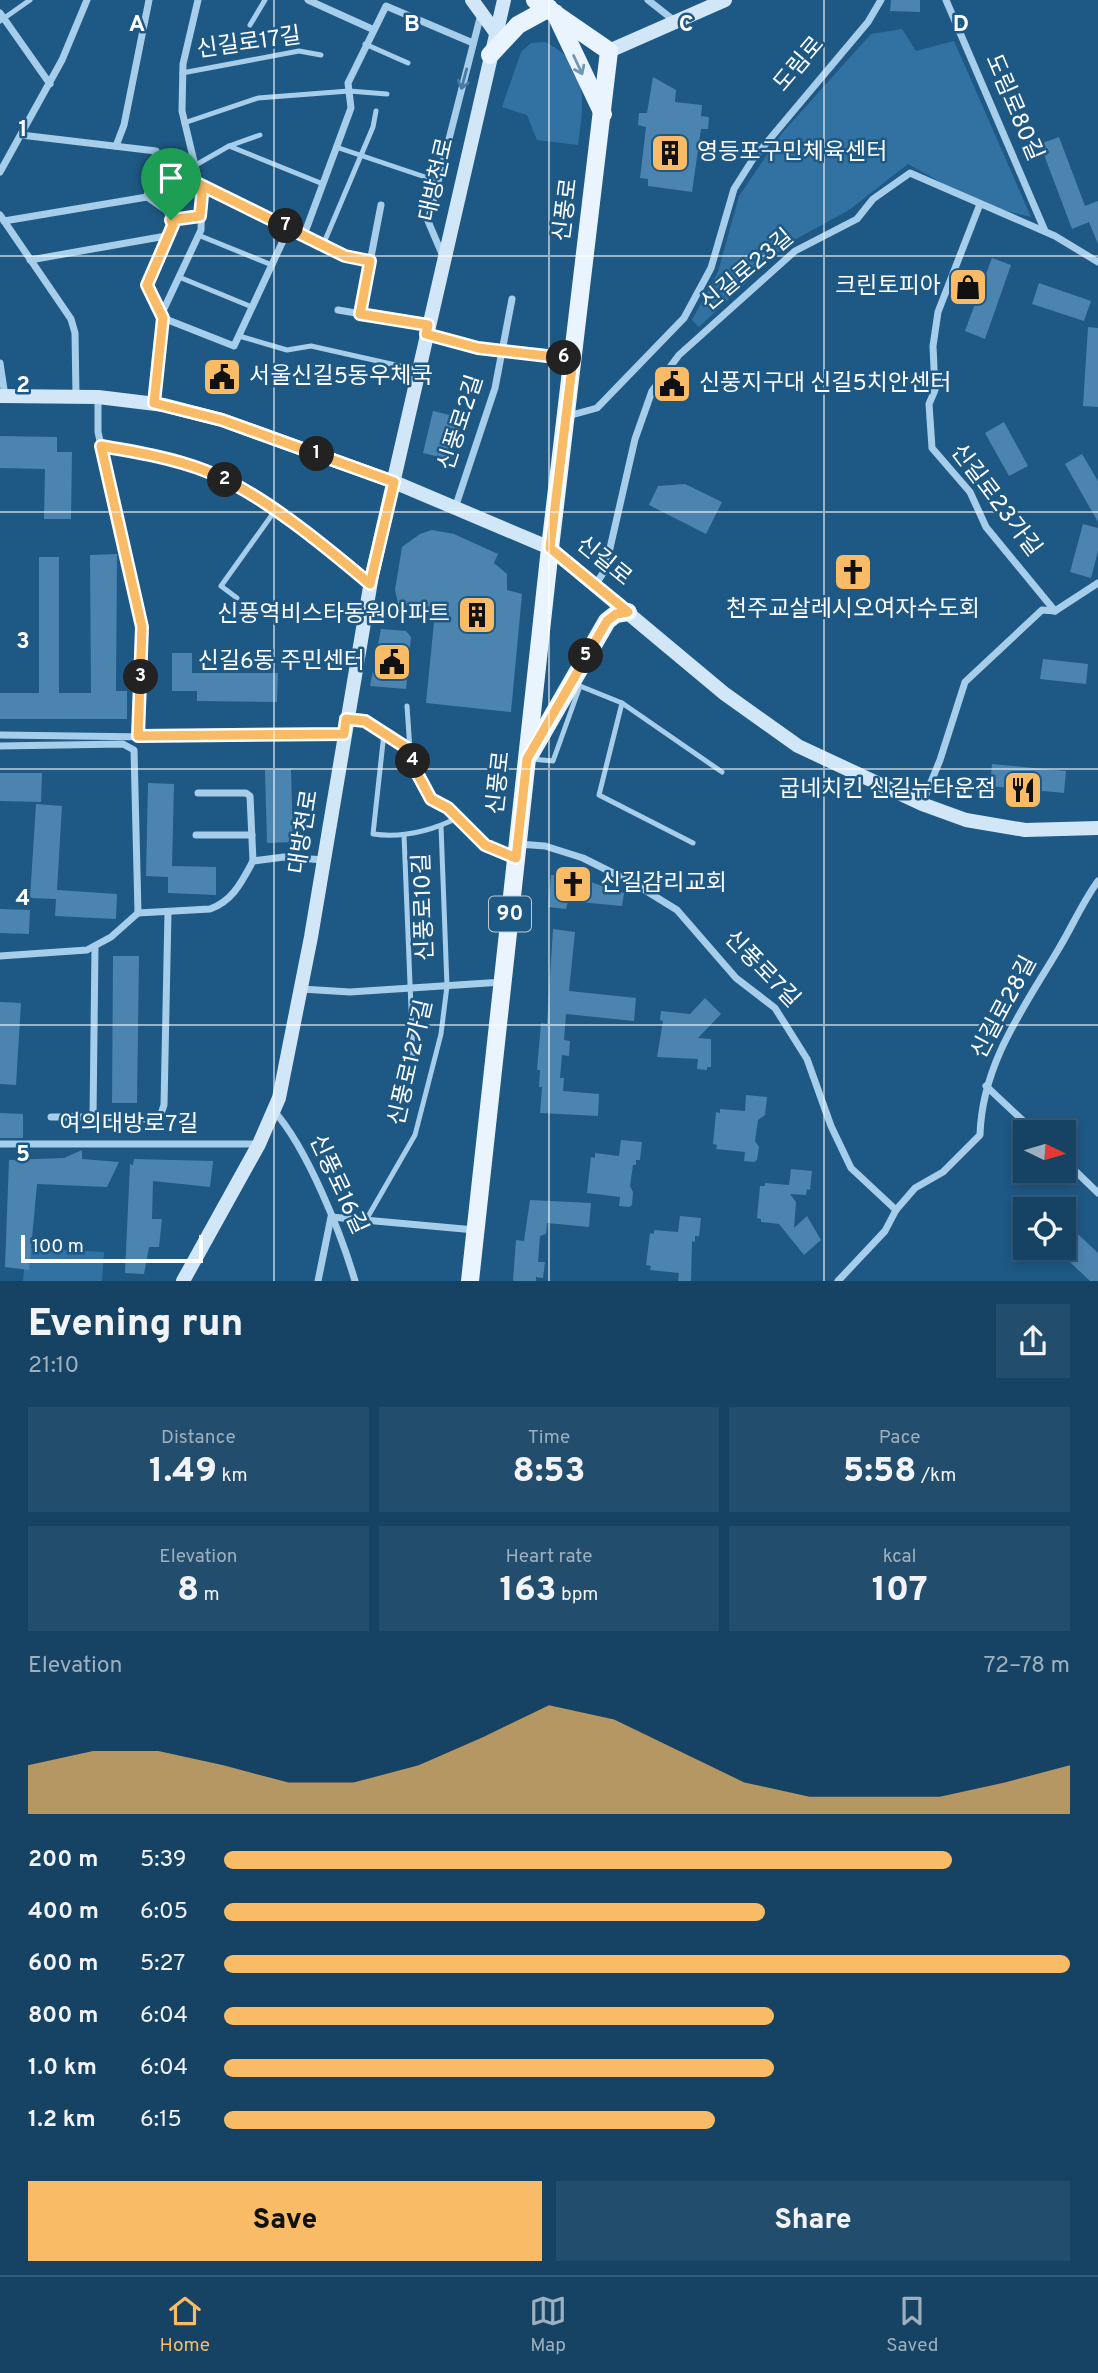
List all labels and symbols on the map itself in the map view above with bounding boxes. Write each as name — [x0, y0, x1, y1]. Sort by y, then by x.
text: A — [129, 11, 145, 40]
text: B — [404, 11, 420, 40]
text: C — [679, 11, 693, 40]
text: D — [953, 11, 969, 40]
street label: 신길로17길 — [195, 22, 303, 66]
street label: 도림로 — [768, 31, 832, 99]
street label: 도림로80길 — [978, 50, 1048, 166]
one-way arrow — [572, 53, 585, 75]
one-way arrow — [457, 67, 470, 90]
text: 1 — [18, 116, 28, 145]
building icon: 영등포구민체육센터 — [649, 132, 691, 174]
street label: 대방천로 — [414, 136, 462, 224]
place label: 영등포구민체육센터 — [697, 139, 887, 168]
pin — [141, 148, 201, 220]
street label: 신풍로 — [549, 177, 585, 243]
pin: 7 — [268, 208, 304, 244]
street label: 신길로23길 — [696, 224, 800, 318]
shop icon: 크린토피아 — [947, 266, 989, 308]
place label: 크린토피아 — [835, 273, 941, 302]
pin: 6 — [546, 340, 582, 376]
public building icon: 서울신길5동우체국 — [201, 356, 243, 398]
place label: 서울신길5동우체국 — [249, 363, 433, 392]
public building icon: 신풍지구대 신길5치안센터 — [651, 363, 693, 405]
place label: 신풍지구대 신길5치안센터 — [699, 370, 951, 399]
text: 2 — [16, 372, 30, 401]
street label: 신풍로2길 — [433, 372, 491, 474]
pin: 1 — [300, 436, 334, 472]
street label: 신길로23가길 — [943, 439, 1047, 563]
pin: 2 — [208, 462, 243, 498]
street label: 신길로 — [569, 531, 637, 593]
church icon: 천주교살레시오여자수도회 — [832, 551, 874, 593]
building icon: 신풍역비스타동원아파트 — [456, 594, 498, 636]
place label: 천주교살레시오여자수도회 — [726, 596, 980, 625]
place label: 신풍역비스타동원아파트 — [217, 601, 450, 630]
text: 3 — [16, 628, 30, 657]
pin: 5 — [568, 638, 604, 674]
public building icon: 신길6동 주민센터 — [371, 641, 413, 683]
place label: 신길6동 주민센터 — [198, 648, 365, 677]
pin: 3 — [124, 660, 158, 694]
pin: 4 — [396, 744, 430, 778]
street label: 신풍로 — [482, 750, 518, 816]
restaurant icon: 굽네치킨 신길뉴타운점 — [1002, 769, 1044, 811]
place label: 굽네치킨 신길뉴타운점 — [779, 776, 996, 805]
street label: 대방천로 — [284, 788, 326, 876]
street label: 신풍로10길 — [409, 853, 441, 961]
church icon: 신길감리교회 — [552, 863, 594, 905]
place label: 신길감리교회 — [600, 870, 727, 899]
text: 4 — [16, 885, 30, 914]
road number: 90 — [489, 897, 531, 932]
street label: 신풍로7길 — [717, 925, 805, 1015]
street label: 신길로28길 — [966, 951, 1044, 1065]
street label: 신풍로12가길 — [383, 997, 441, 1129]
street label: 여의대방로7길 — [60, 1111, 198, 1140]
north arrow — [1013, 1120, 1076, 1183]
street label: 신풍로16길 — [301, 1130, 373, 1240]
text: 5 — [16, 1141, 30, 1170]
scale bar — [21, 1232, 203, 1264]

